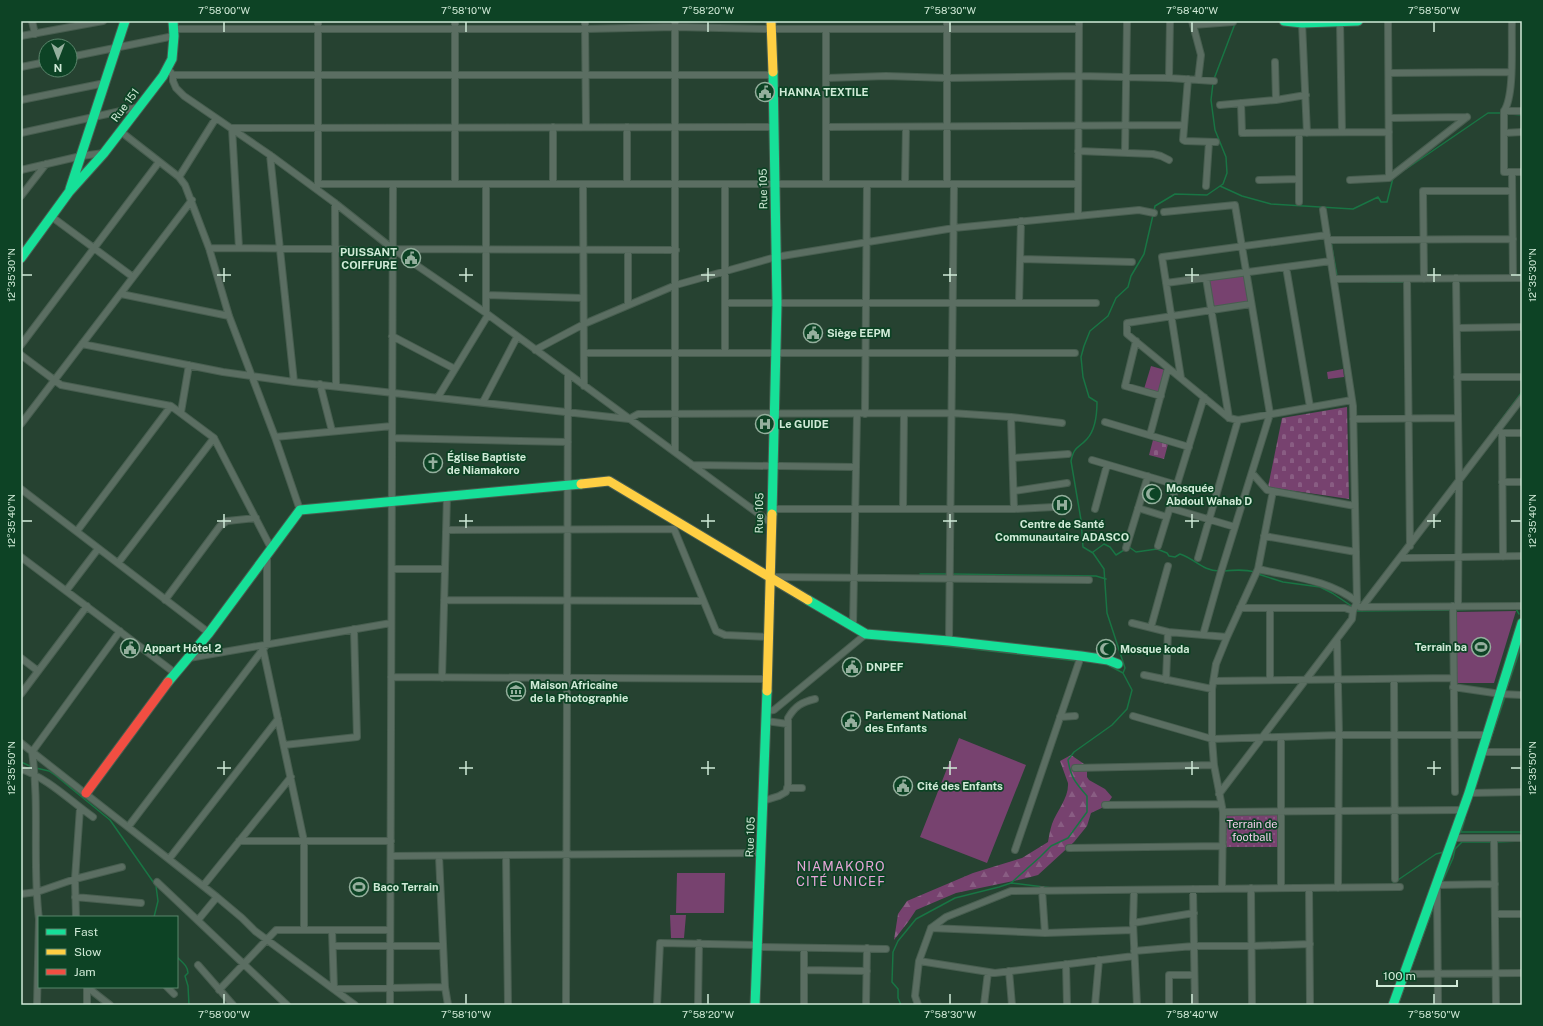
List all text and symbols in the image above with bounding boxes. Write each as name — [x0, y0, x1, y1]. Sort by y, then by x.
text: 7°58'00"W — [198, 4, 250, 16]
text: 7°58'10"W — [441, 4, 491, 16]
text: 7°58'20"W — [682, 4, 734, 16]
text: 7°58'30"W — [924, 4, 977, 16]
text: 7°58'40"W — [1166, 4, 1219, 16]
text: 7°58'50"W — [1408, 4, 1461, 16]
north arrow — [38, 38, 78, 78]
text: N — [54, 62, 62, 74]
public building icon: HANNA TEXTILE — [754, 81, 776, 103]
street label: Rue 151 — [109, 86, 141, 124]
place label: HANNA TEXTILE — [779, 86, 869, 98]
street label: Rue 105 — [757, 168, 769, 210]
place label: PUISSANT COIFFURE — [340, 246, 397, 271]
public building icon: PUISSANT COIFFURE — [400, 247, 422, 269]
text: 12°35'30"N — [5, 248, 17, 302]
text: 12°35'30"N — [1526, 248, 1538, 302]
public building icon: Siège EEPM — [802, 322, 824, 344]
place label: Siège EEPM — [827, 327, 891, 339]
hospital icon: Le GUIDE — [754, 413, 776, 435]
place label: Le GUIDE — [779, 418, 829, 430]
place label: Église Baptiste de Niamakoro — [447, 450, 526, 476]
church icon: Église Baptiste de Niamakoro — [422, 452, 444, 474]
place label: Mosquée Abdoul Wahab D — [1166, 482, 1252, 507]
mosque icon: Mosquée Abdoul Wahab D — [1141, 483, 1163, 505]
street label: Rue 105 — [753, 492, 765, 534]
text: 12°35'40"N — [5, 494, 17, 548]
hospital icon: Centre de Santé Communautaire ADASCO — [1051, 494, 1073, 516]
text: 12°35'40"N — [1526, 494, 1538, 548]
place label: Centre de Santé Communautaire ADASCO — [995, 518, 1129, 543]
sports icon: Terrain ba — [1470, 636, 1492, 658]
public building icon: Appart Hôtel 2 — [119, 637, 141, 659]
mosque icon: Mosque koda — [1095, 638, 1117, 660]
place label: Terrain ba — [1415, 641, 1467, 653]
place label: Appart Hôtel 2 — [144, 642, 221, 654]
place label: Mosque koda — [1120, 643, 1189, 655]
public building icon: DNPEF — [841, 656, 863, 678]
place label: DNPEF — [866, 661, 904, 673]
place label: Maison Africaine de la Photographie — [530, 679, 628, 704]
museum icon: Maison Africaine de la Photographie — [505, 680, 527, 702]
place label: Parlement National des Enfants — [865, 709, 967, 734]
public building icon: Parlement National des Enfants — [840, 710, 862, 732]
text: 12°35'50"N — [5, 741, 17, 795]
text: 12°35'50"N — [1526, 741, 1538, 795]
public building icon: Cité des Enfants — [892, 775, 914, 797]
place label: Cité des Enfants — [917, 780, 1003, 792]
street label: Rue 105 — [743, 816, 757, 858]
park label: Terrain de football — [1227, 818, 1277, 843]
district label: NIAMAKORO CITÉ UNICEF — [796, 859, 886, 889]
sports icon: Baco Terrain — [348, 876, 370, 898]
place label: Baco Terrain — [373, 881, 438, 893]
legend — [38, 916, 178, 988]
text: Fast — [74, 925, 99, 939]
text: Slow — [74, 945, 102, 959]
scale bar — [1377, 962, 1457, 988]
text: Jam — [74, 965, 96, 979]
text: 100 m — [1383, 969, 1416, 983]
text: 7°58'00"W — [198, 1008, 250, 1020]
text: 7°58'10"W — [441, 1008, 491, 1020]
text: 7°58'20"W — [682, 1008, 734, 1020]
text: 7°58'30"W — [924, 1008, 977, 1020]
text: 7°58'40"W — [1166, 1008, 1219, 1020]
text: 7°58'50"W — [1408, 1008, 1461, 1020]

